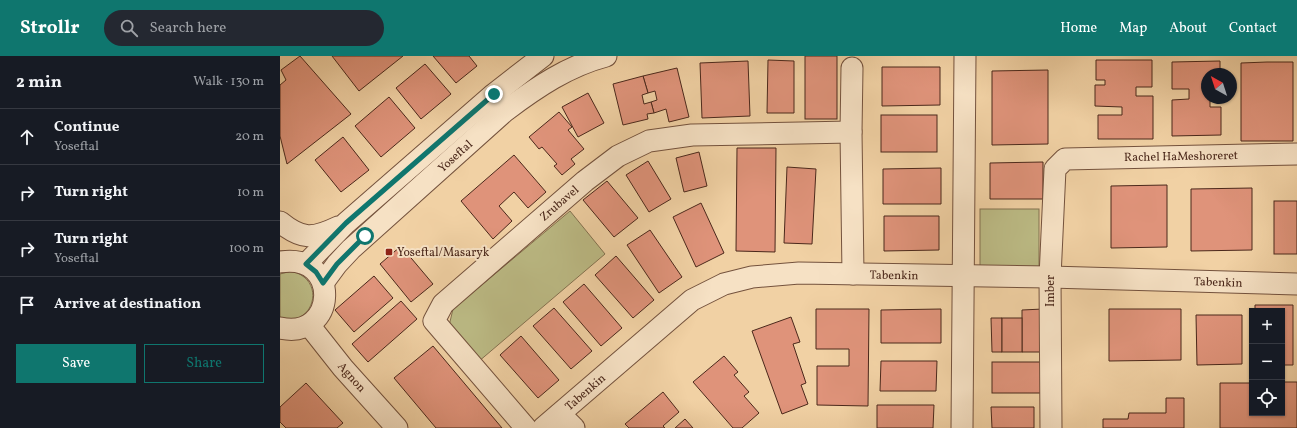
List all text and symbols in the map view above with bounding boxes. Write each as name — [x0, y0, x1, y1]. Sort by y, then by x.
search box — [104, 10, 384, 46]
text: Strollr — [20, 15, 80, 41]
icon: search — [118, 17, 140, 39]
text: Search here — [150, 18, 226, 39]
text: Home — [1060, 19, 1097, 38]
text: Map — [1119, 19, 1147, 38]
text: About — [1169, 19, 1207, 38]
text: Contact — [1229, 19, 1277, 38]
north arrow — [1201, 68, 1237, 104]
text: 2 min — [16, 71, 62, 94]
text: Walk · 130 m — [193, 73, 264, 91]
route end — [485, 85, 503, 103]
text: Continue — [54, 117, 119, 138]
icon: ahead — [16, 126, 38, 148]
text: 20 m — [235, 128, 264, 146]
street label: Yoseftal — [435, 137, 477, 177]
text: Yoseftal — [54, 138, 99, 156]
street label: Rachel HaMeshoreret — [1124, 148, 1238, 166]
icon: right — [16, 182, 38, 204]
text: Turn right — [54, 182, 128, 203]
street label: Zrubavel — [537, 182, 583, 225]
text: 10 m — [237, 184, 264, 202]
route start — [356, 227, 374, 245]
text: Turn right — [54, 229, 128, 250]
icon: right — [16, 238, 38, 260]
text: 100 m — [229, 240, 264, 258]
place label: Yoseftal/Masaryk — [397, 245, 490, 261]
marker: Yoseftal/Masaryk — [384, 247, 394, 257]
text: Yoseftal — [54, 250, 99, 268]
street label: Tabenkin — [869, 268, 919, 284]
street label: Tabenkin — [1193, 274, 1243, 292]
street label: Imber — [1043, 275, 1059, 307]
icon: arrive — [16, 294, 38, 316]
text: Arrive at destination — [54, 294, 201, 315]
map controls — [1249, 308, 1285, 416]
button: + — [1249, 308, 1285, 344]
button: Save — [16, 344, 136, 383]
button: Share — [144, 344, 264, 383]
button: − — [1249, 344, 1285, 380]
street label: Agnon — [334, 359, 369, 396]
street label: Tabenkin — [562, 371, 609, 415]
button: locate — [1249, 380, 1285, 416]

